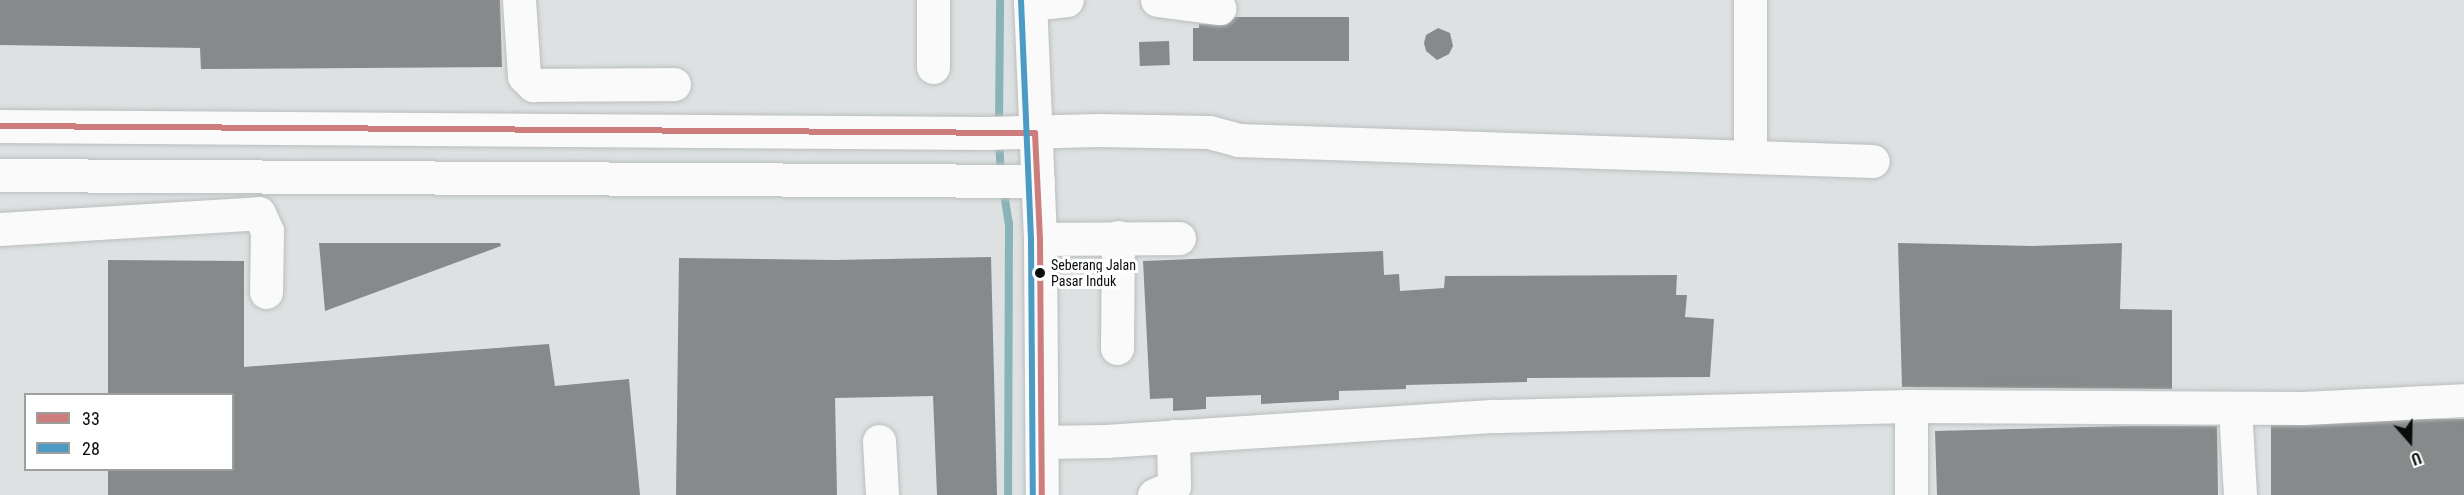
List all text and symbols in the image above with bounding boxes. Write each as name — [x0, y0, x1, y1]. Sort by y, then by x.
place label: Seberang Jalan Pasar Induk — [1051, 257, 1136, 290]
marker: Seberang Jalan Pasar Induk — [1034, 267, 1046, 279]
legend — [24, 393, 234, 471]
text: 33 — [82, 408, 100, 429]
north arrow — [2380, 411, 2440, 471]
text: 28 — [82, 438, 100, 459]
text: U — [2409, 448, 2424, 469]

